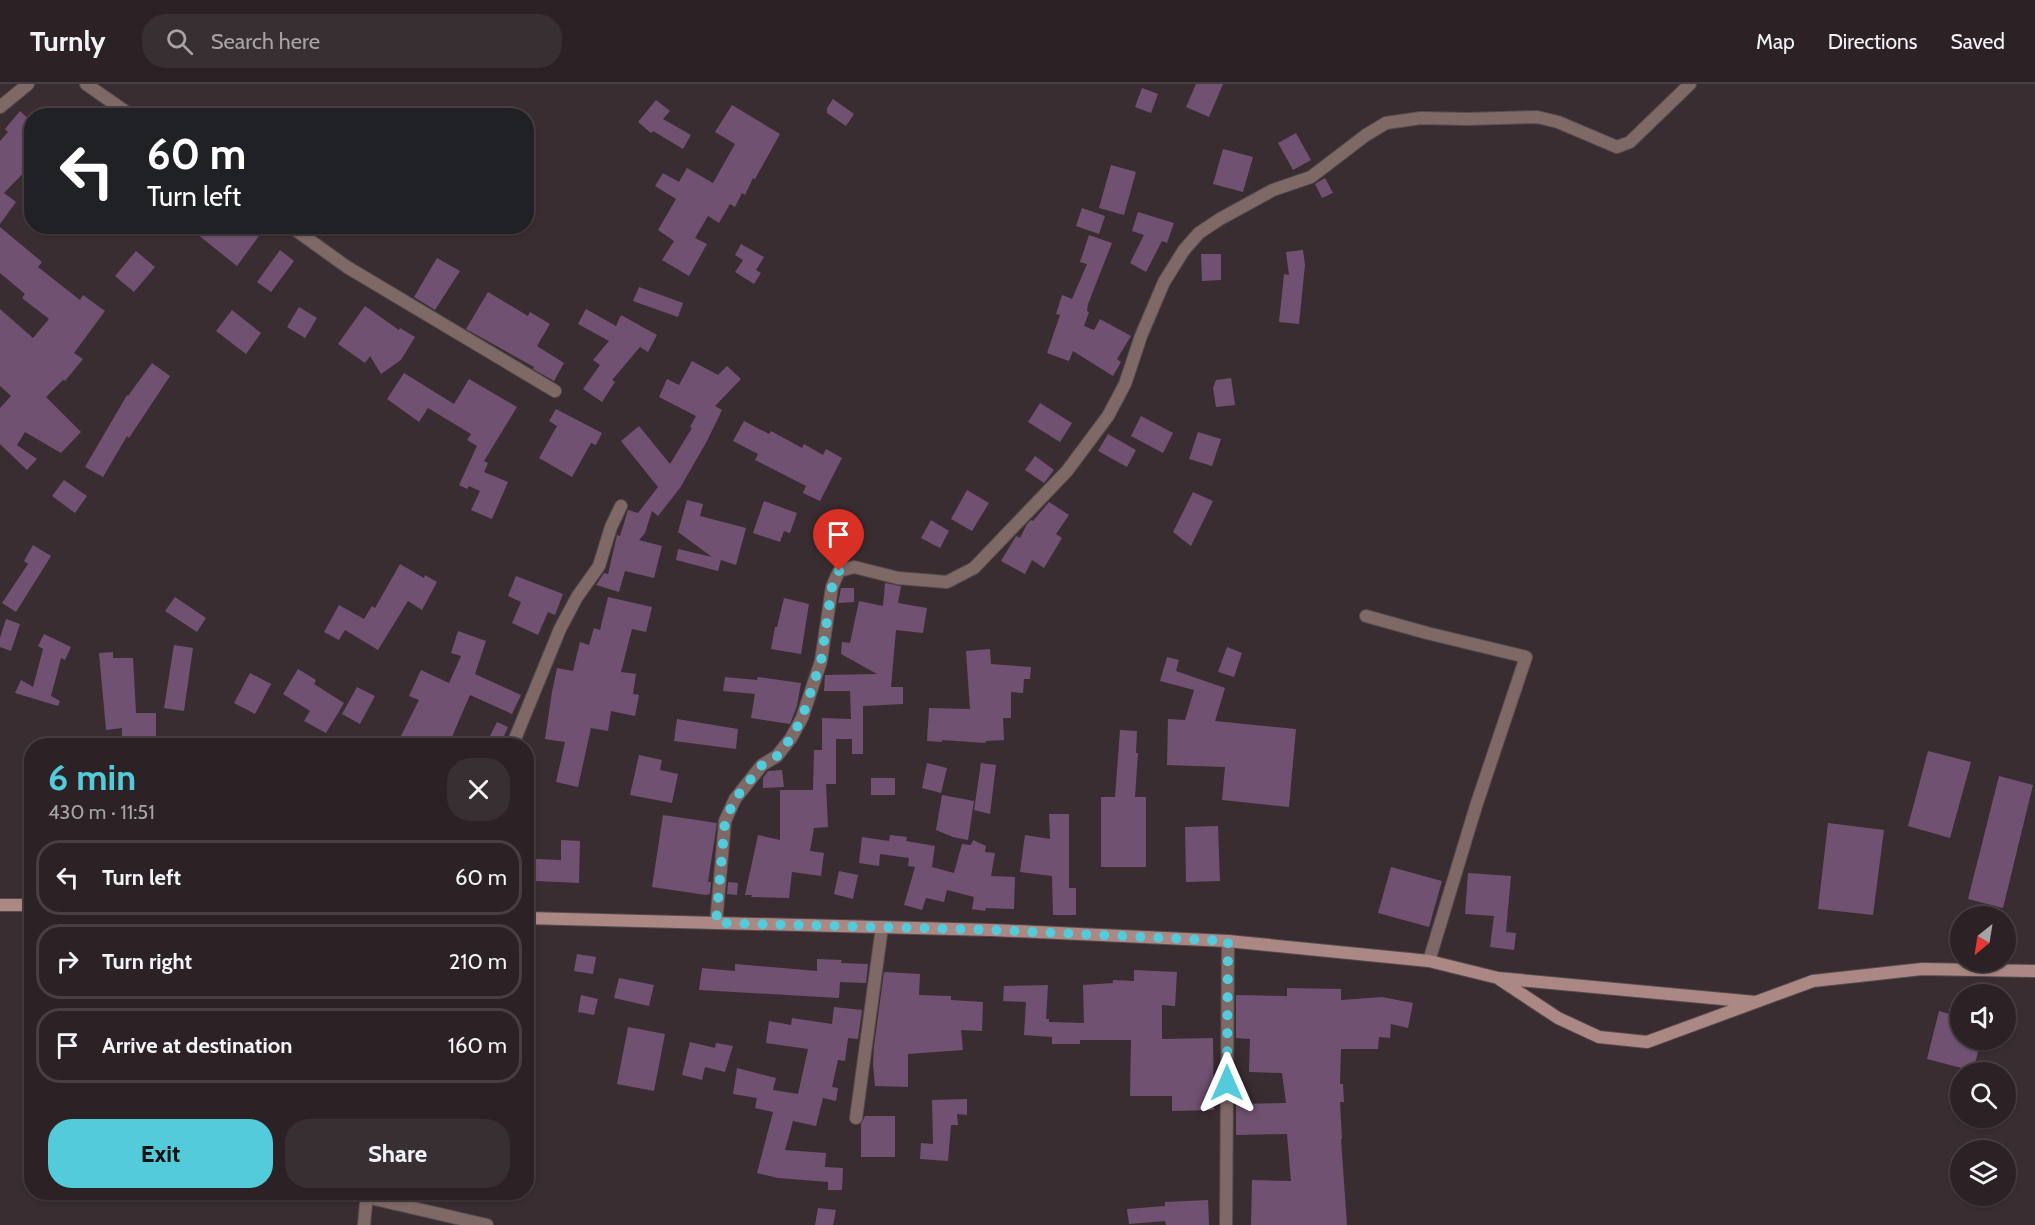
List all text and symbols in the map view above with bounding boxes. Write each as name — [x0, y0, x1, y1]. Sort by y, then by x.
search box — [142, 14, 562, 68]
text: Turnly — [30, 24, 106, 58]
icon: search — [163, 25, 196, 58]
text: Search here — [211, 28, 320, 55]
text: Map — [1756, 29, 1795, 54]
text: Directions — [1828, 29, 1917, 54]
text: Saved — [1950, 29, 2005, 54]
text: 60 m — [147, 128, 246, 180]
icon: left — [48, 132, 126, 210]
text: Turn left — [147, 180, 241, 213]
pin — [813, 509, 864, 571]
icon: arrive — [822, 518, 855, 551]
text: 6 min — [48, 755, 136, 799]
button: close — [447, 758, 510, 821]
text: 430 m · 11:51 — [48, 800, 155, 824]
icon: left — [51, 861, 84, 894]
text: Turn left — [102, 864, 181, 891]
text: 60 m — [455, 864, 507, 891]
north arrow — [1950, 906, 2016, 972]
map controls — [1950, 906, 2016, 1206]
icon: right — [51, 945, 84, 978]
text: Turn right — [102, 948, 192, 975]
text: 210 m — [449, 948, 507, 975]
button: sound — [1950, 984, 2016, 1050]
icon: arrive — [51, 1029, 84, 1062]
text: Arrive at destination — [102, 1032, 292, 1059]
text: 160 m — [448, 1032, 507, 1059]
position arrow — [1195, 1051, 1259, 1115]
button: search — [1950, 1062, 2016, 1128]
button: Exit — [48, 1119, 273, 1188]
button: Share — [285, 1119, 510, 1188]
button: layers — [1950, 1140, 2016, 1206]

